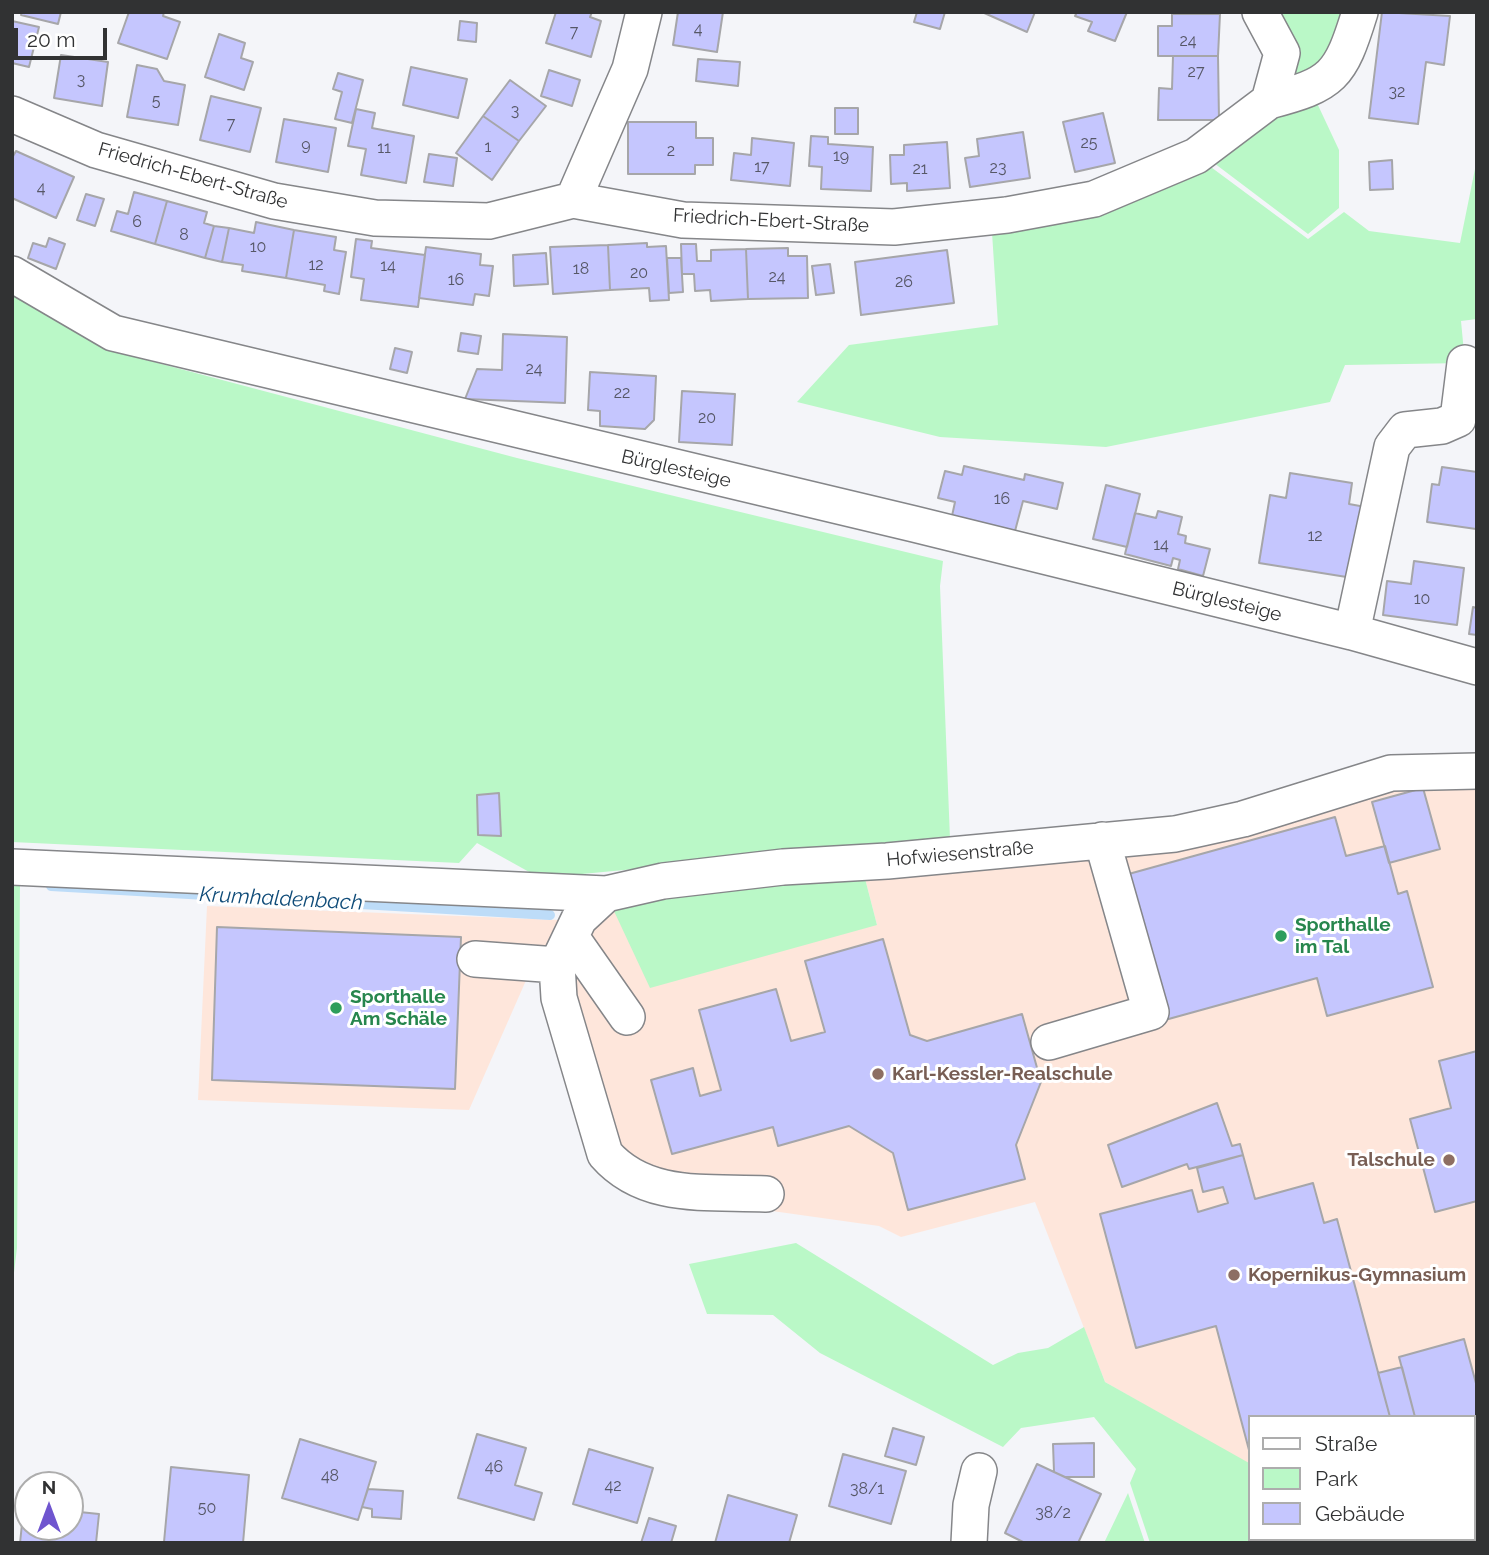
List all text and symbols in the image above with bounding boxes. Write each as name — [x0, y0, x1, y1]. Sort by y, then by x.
scale bar — [18, 14, 110, 58]
house number: 4 — [694, 19, 702, 39]
house number: 7 — [570, 22, 578, 42]
text: 20 m — [27, 27, 75, 52]
house number: 24 — [1179, 31, 1197, 51]
house number: 27 — [1188, 62, 1204, 82]
house number: 3 — [77, 70, 85, 90]
house number: 32 — [1389, 82, 1405, 102]
house number: 5 — [152, 91, 160, 111]
house number: 3 — [511, 101, 519, 121]
house number: 7 — [227, 114, 235, 134]
house number: 25 — [1080, 133, 1098, 153]
house number: 9 — [301, 135, 311, 155]
house number: 1 — [485, 137, 491, 157]
street label: Friedrich-Ebert-Straße — [95, 138, 291, 214]
house number: 11 — [377, 138, 391, 158]
house number: 2 — [667, 141, 675, 161]
house number: 19 — [833, 146, 849, 166]
house number: 17 — [754, 157, 770, 177]
house number: 23 — [990, 158, 1006, 178]
house number: 21 — [912, 159, 928, 179]
house number: 4 — [37, 178, 45, 198]
street label: Friedrich-Ebert-Straße — [672, 204, 870, 238]
house number: 6 — [132, 212, 142, 232]
house number: 8 — [179, 225, 189, 245]
house number: 10 — [250, 237, 266, 257]
house number: 12 — [308, 255, 324, 275]
house number: 14 — [380, 256, 396, 276]
house number: 18 — [573, 259, 589, 279]
house number: 20 — [630, 263, 648, 283]
house number: 24 — [768, 267, 786, 287]
house number: 16 — [448, 270, 464, 290]
house number: 26 — [895, 272, 913, 292]
house number: 24 — [525, 359, 543, 379]
house number: 22 — [614, 383, 630, 403]
house number: 20 — [698, 408, 716, 428]
street label: Bürglesteige — [619, 445, 733, 493]
house number: 16 — [994, 489, 1010, 509]
house number: 12 — [1307, 526, 1323, 546]
house number: 14 — [1153, 535, 1169, 555]
street label: Bürglesteige — [1170, 577, 1284, 627]
house number: 10 — [1414, 589, 1430, 609]
street label: Hofwiesenstraße — [886, 836, 1034, 872]
water label: Krumhaldenbach — [199, 882, 363, 916]
place label: Sporthalle im Tal — [1295, 914, 1391, 958]
marker: Sporthalle im Tal — [1273, 928, 1289, 944]
place label: Sporthalle Am Schäle — [350, 986, 447, 1030]
marker: Sporthalle Am Schäle — [328, 1000, 344, 1016]
place label: Karl-Kessler-Realschule — [892, 1063, 1113, 1085]
marker: Karl-Kessler-Realschule — [870, 1066, 886, 1082]
place label: Talschule — [1347, 1149, 1435, 1171]
marker: Talschule — [1441, 1152, 1457, 1168]
place label: Kopernikus-Gymnasium — [1248, 1264, 1466, 1286]
marker: Kopernikus-Gymnasium — [1226, 1267, 1242, 1283]
legend — [1248, 1415, 1475, 1541]
text: Straße — [1315, 1431, 1377, 1456]
house number: 46 — [485, 1457, 503, 1477]
house number: 48 — [321, 1466, 339, 1486]
text: Park — [1315, 1466, 1358, 1491]
north arrow — [14, 1471, 84, 1541]
text: N — [42, 1476, 56, 1498]
house number: 42 — [604, 1476, 622, 1496]
house number: 38/1 — [850, 1479, 884, 1499]
house number: 50 — [198, 1498, 216, 1518]
text: Gebäude — [1315, 1501, 1405, 1526]
house number: 38/2 — [1035, 1503, 1071, 1523]

